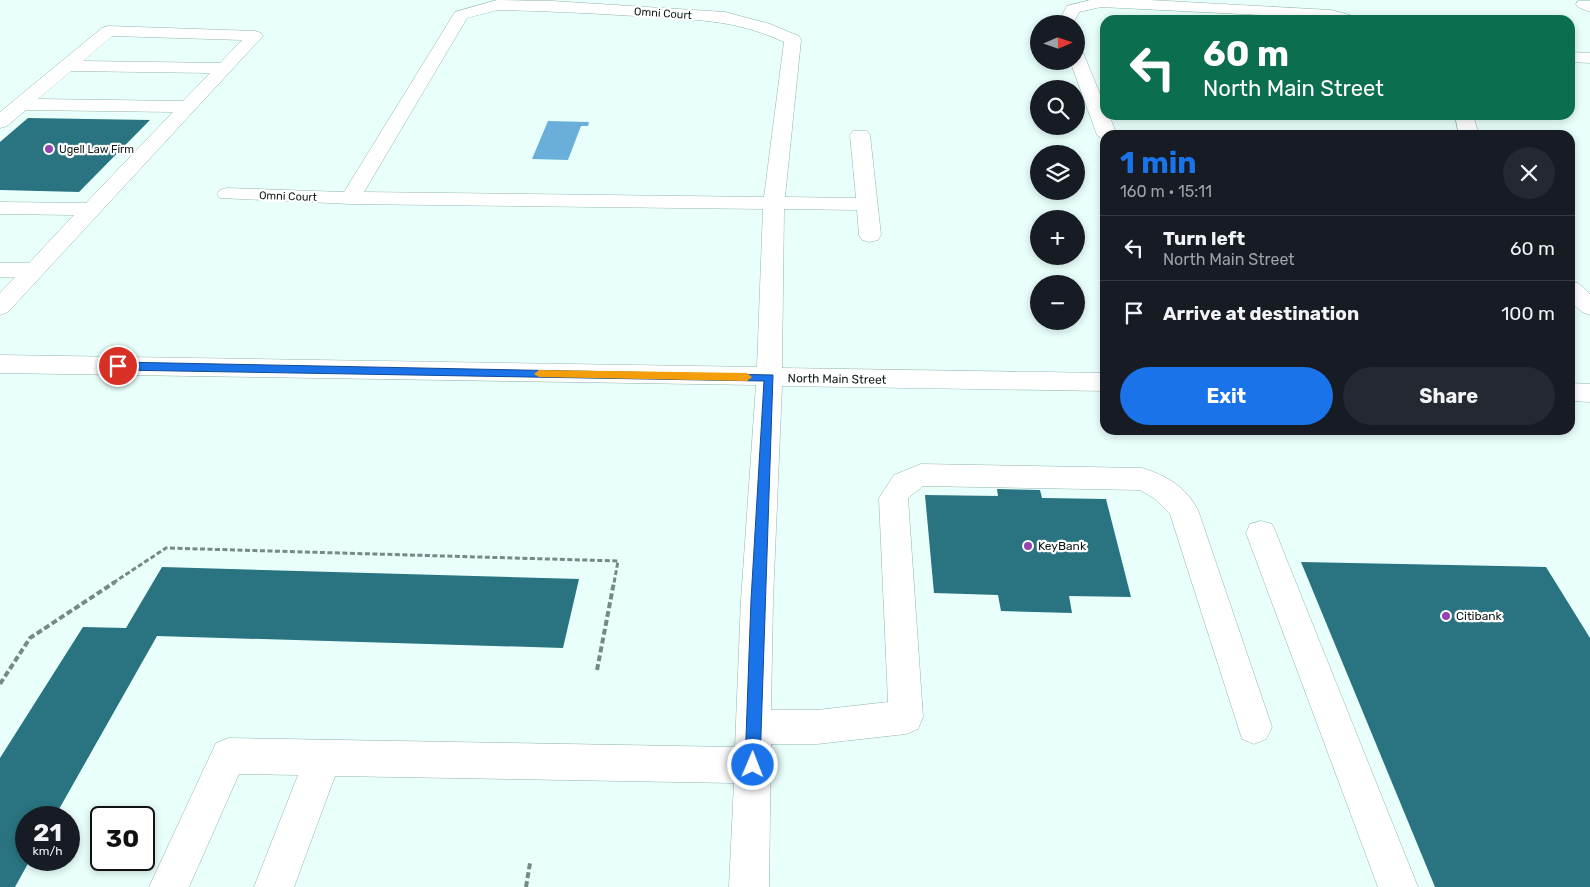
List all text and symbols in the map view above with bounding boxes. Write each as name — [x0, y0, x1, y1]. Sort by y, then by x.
street label: Omni Court — [634, 5, 693, 22]
north arrow — [1030, 15, 1085, 70]
map controls — [1030, 15, 1085, 330]
text: 60 m — [1203, 33, 1289, 75]
icon: left — [1120, 35, 1185, 100]
text: North Main Street — [1203, 75, 1384, 102]
button: search — [1030, 80, 1085, 135]
marker: Ugell Law Firm — [43, 143, 55, 155]
place label: Ugell Law Firm — [59, 143, 134, 156]
button: layers — [1030, 145, 1085, 200]
text: 1 min — [1120, 145, 1197, 181]
button: close — [1503, 147, 1555, 199]
text: 160 m · 15:11 — [1120, 182, 1212, 201]
street label: Omni Court — [259, 189, 318, 204]
button: + — [1030, 210, 1085, 265]
text: Turn left — [1163, 227, 1245, 250]
icon: left — [1120, 234, 1148, 262]
text: 60 m — [1510, 237, 1555, 260]
text: North Main Street — [1163, 250, 1295, 269]
button: − — [1030, 275, 1085, 330]
icon: arrive — [1120, 299, 1148, 327]
text: Arrive at destination — [1163, 302, 1359, 325]
text: 100 m — [1501, 302, 1555, 325]
pin — [97, 345, 139, 387]
icon: arrive — [104, 352, 132, 380]
button: Exit — [1120, 367, 1333, 425]
button: Share — [1343, 367, 1555, 425]
street label: North Main Street — [788, 371, 887, 387]
place label: KeyBank — [1038, 539, 1087, 553]
marker: KeyBank — [1022, 540, 1034, 552]
place label: Citibank — [1456, 609, 1503, 623]
marker: Citibank — [1440, 610, 1452, 622]
position arrow — [726, 738, 778, 790]
speed limit sign: 30 — [90, 806, 155, 871]
text: 21 — [33, 818, 62, 847]
text: km/h — [33, 844, 62, 858]

